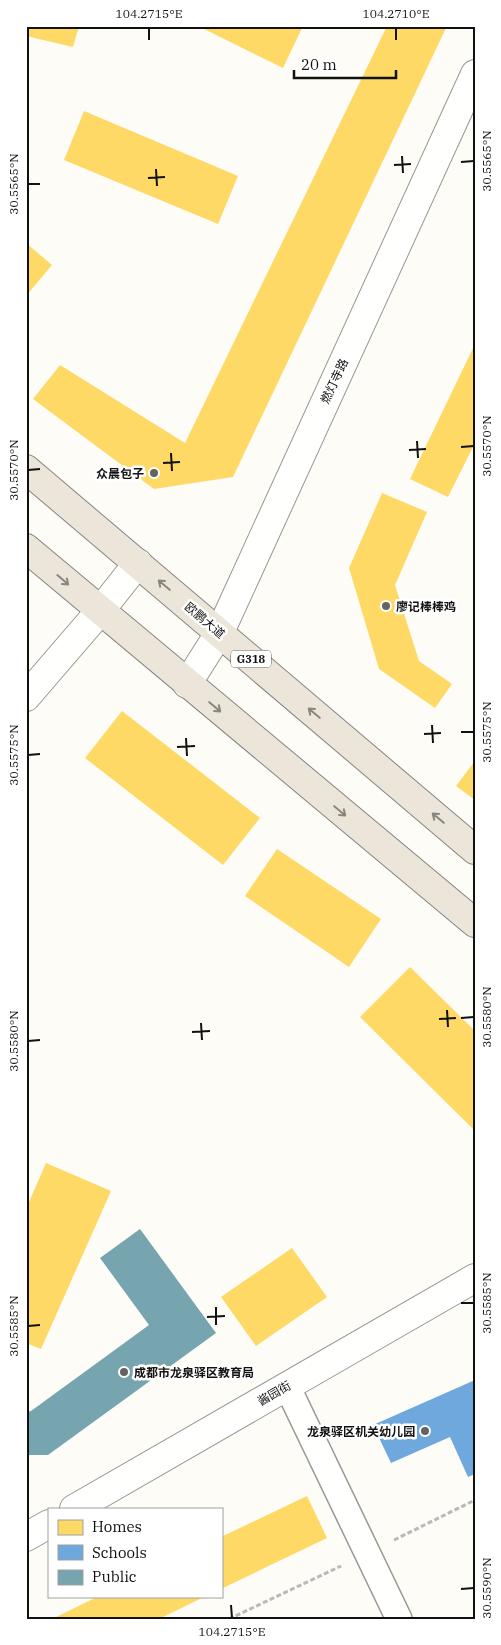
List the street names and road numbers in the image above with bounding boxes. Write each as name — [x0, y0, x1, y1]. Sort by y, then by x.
street label: 燃灯寺路 — [317, 356, 351, 406]
street label: 欧鹏大道 — [182, 599, 228, 641]
road number: G318 — [231, 651, 271, 668]
street label: 酱园街 — [255, 1378, 293, 1408]

